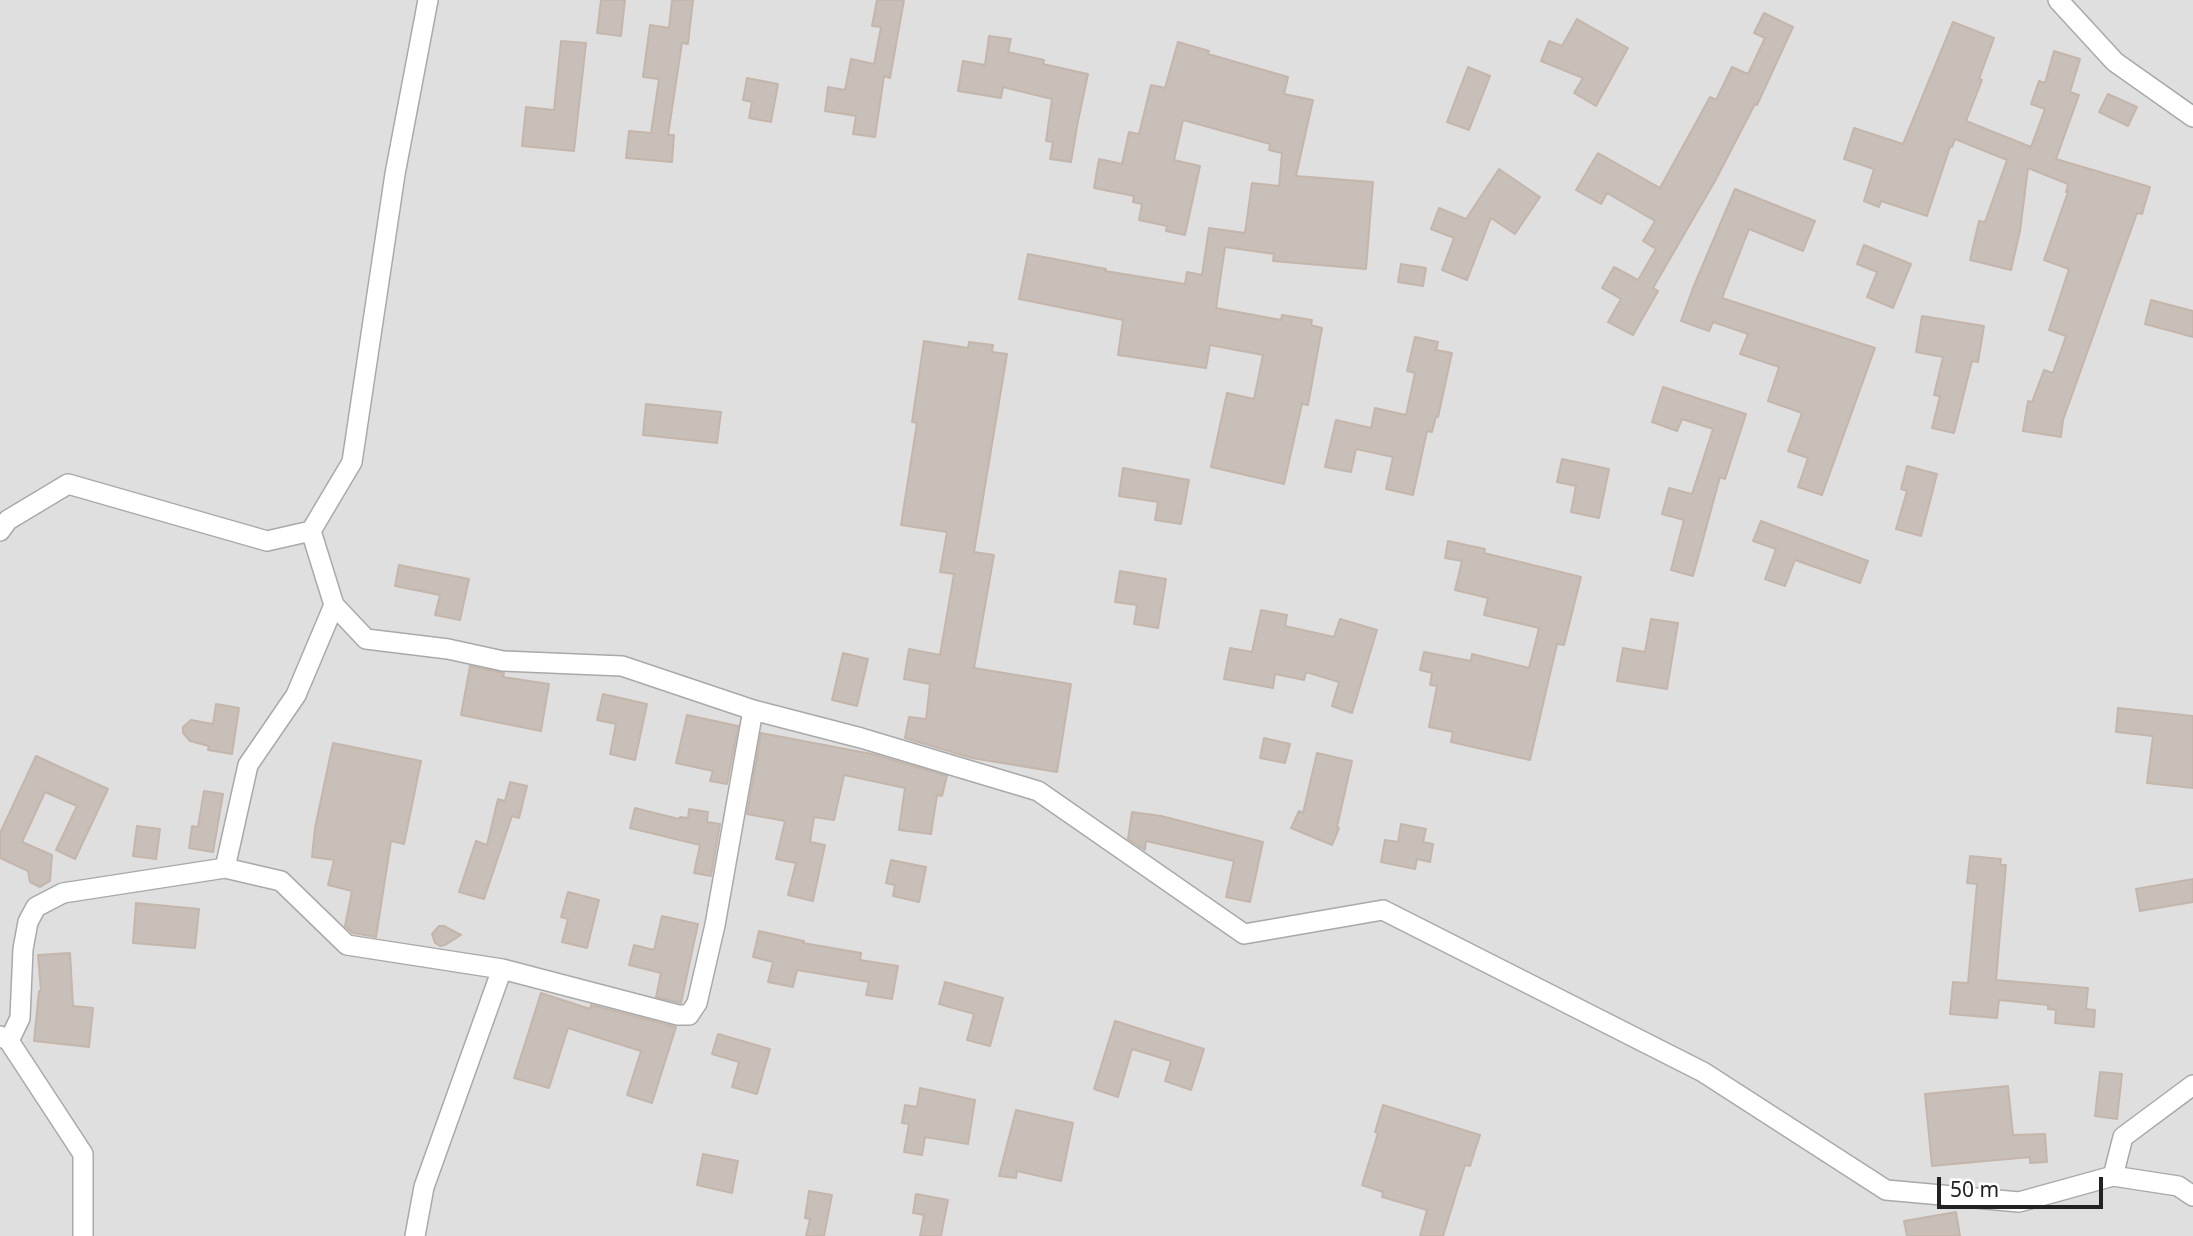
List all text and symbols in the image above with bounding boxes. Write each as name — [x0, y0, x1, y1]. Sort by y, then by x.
scale bar — [1941, 1162, 2107, 1206]
text: 50 m — [1950, 1175, 1999, 1203]

